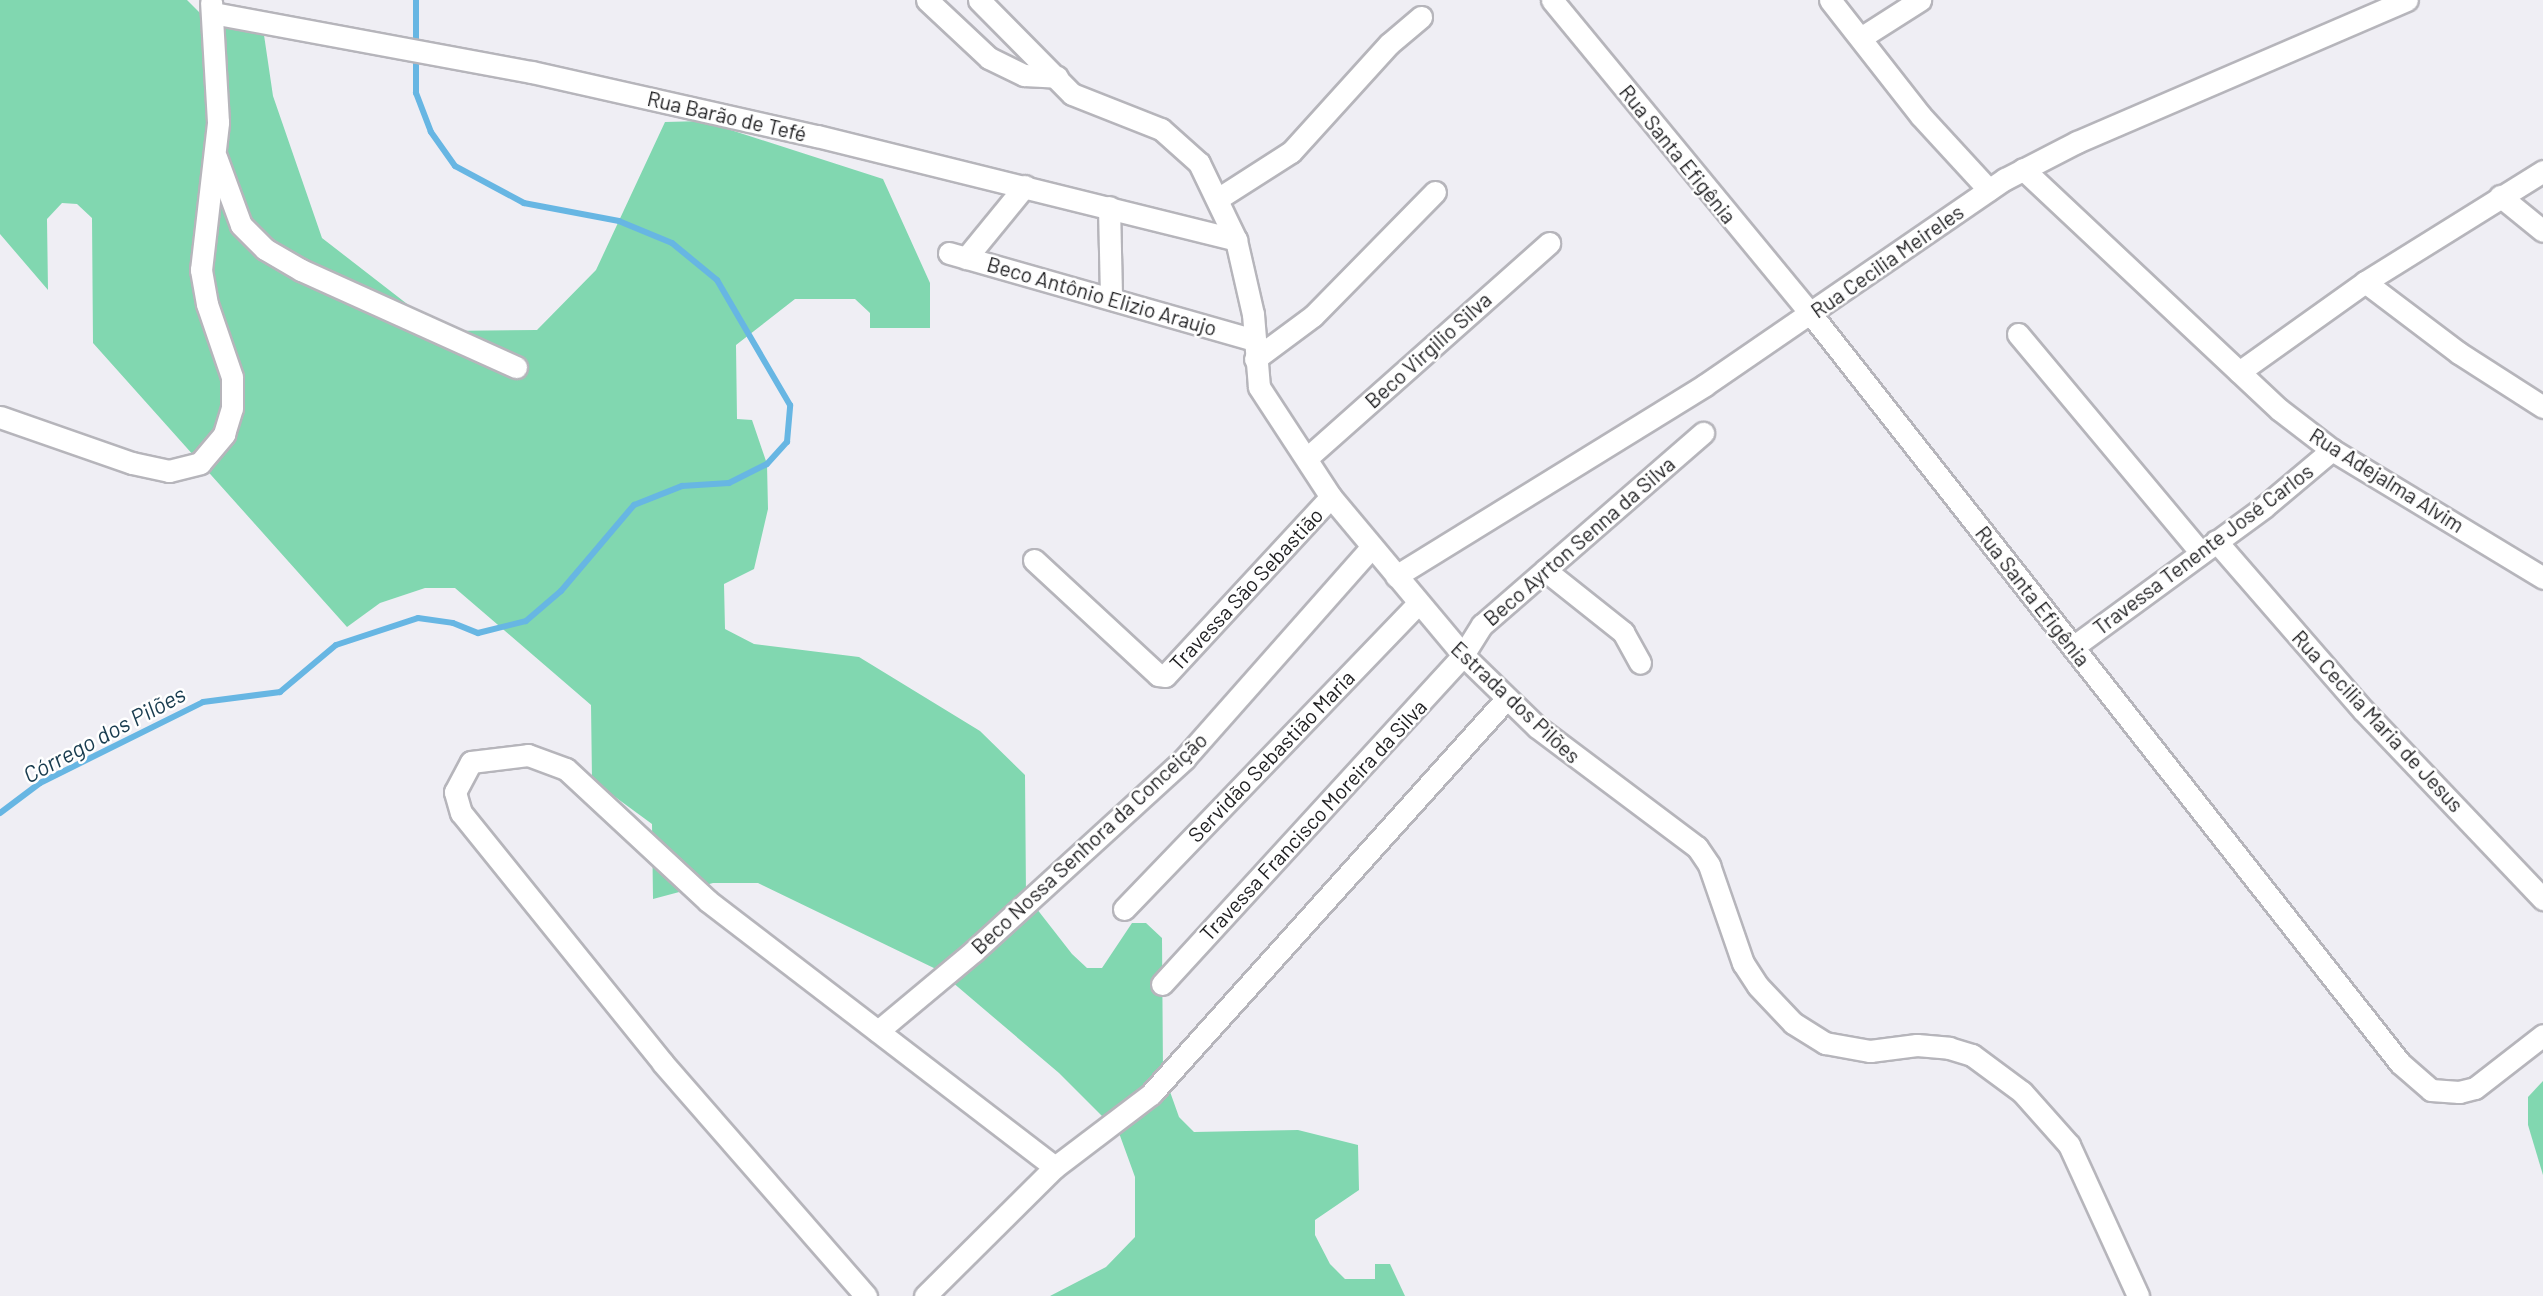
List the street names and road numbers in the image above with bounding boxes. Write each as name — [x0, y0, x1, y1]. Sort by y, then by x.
street label: Rua Santa Efigênia — [1614, 80, 1742, 228]
street label: Rua Barão de Tefé — [645, 85, 809, 147]
street label: Rua Cecilia Meireles — [1806, 199, 1968, 323]
street label: Beco Antônio Elizio Araujo — [984, 251, 1220, 341]
street label: Beco Virgilio Silva — [1360, 287, 1496, 413]
street label: Rua Adejalma Alvim — [2305, 422, 2469, 538]
street label: Beco Ayrton Senna da Silva — [1478, 451, 1680, 631]
street label: Travessa Tenente José Carlos — [2088, 458, 2318, 640]
street label: Travessa São Sebastião — [1164, 502, 1328, 676]
street label: Rua Santa Efigênia — [1970, 521, 2096, 671]
street label: Rua Cecilia Maria de Jesus — [2287, 625, 2469, 817]
street label: Estrada dos Pilões — [1446, 636, 1586, 768]
street label: Servidão Sebastião Maria — [1182, 665, 1360, 847]
street label: Travessa Francisco Moreira da Silva — [1194, 694, 1432, 946]
street label: Beco Nossa Senhora da Conceição — [966, 727, 1212, 959]

